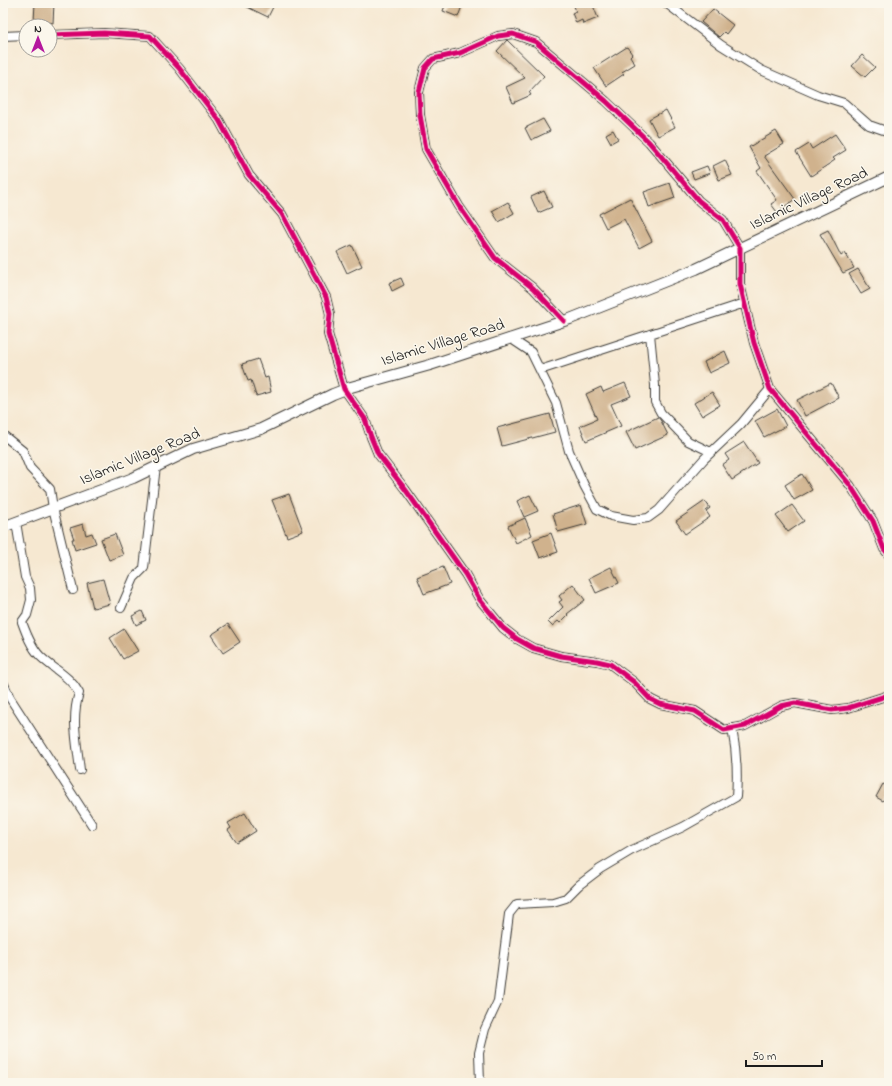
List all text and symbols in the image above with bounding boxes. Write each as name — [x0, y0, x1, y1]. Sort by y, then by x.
north arrow — [18, 18, 58, 58]
text: N — [34, 21, 42, 37]
street label: Islamic Village Road — [746, 161, 872, 237]
street label: Islamic Village Road — [378, 313, 508, 373]
street label: Islamic Village Road — [76, 422, 204, 492]
scale bar — [746, 1042, 822, 1068]
text: 50 m — [752, 1048, 776, 1066]

